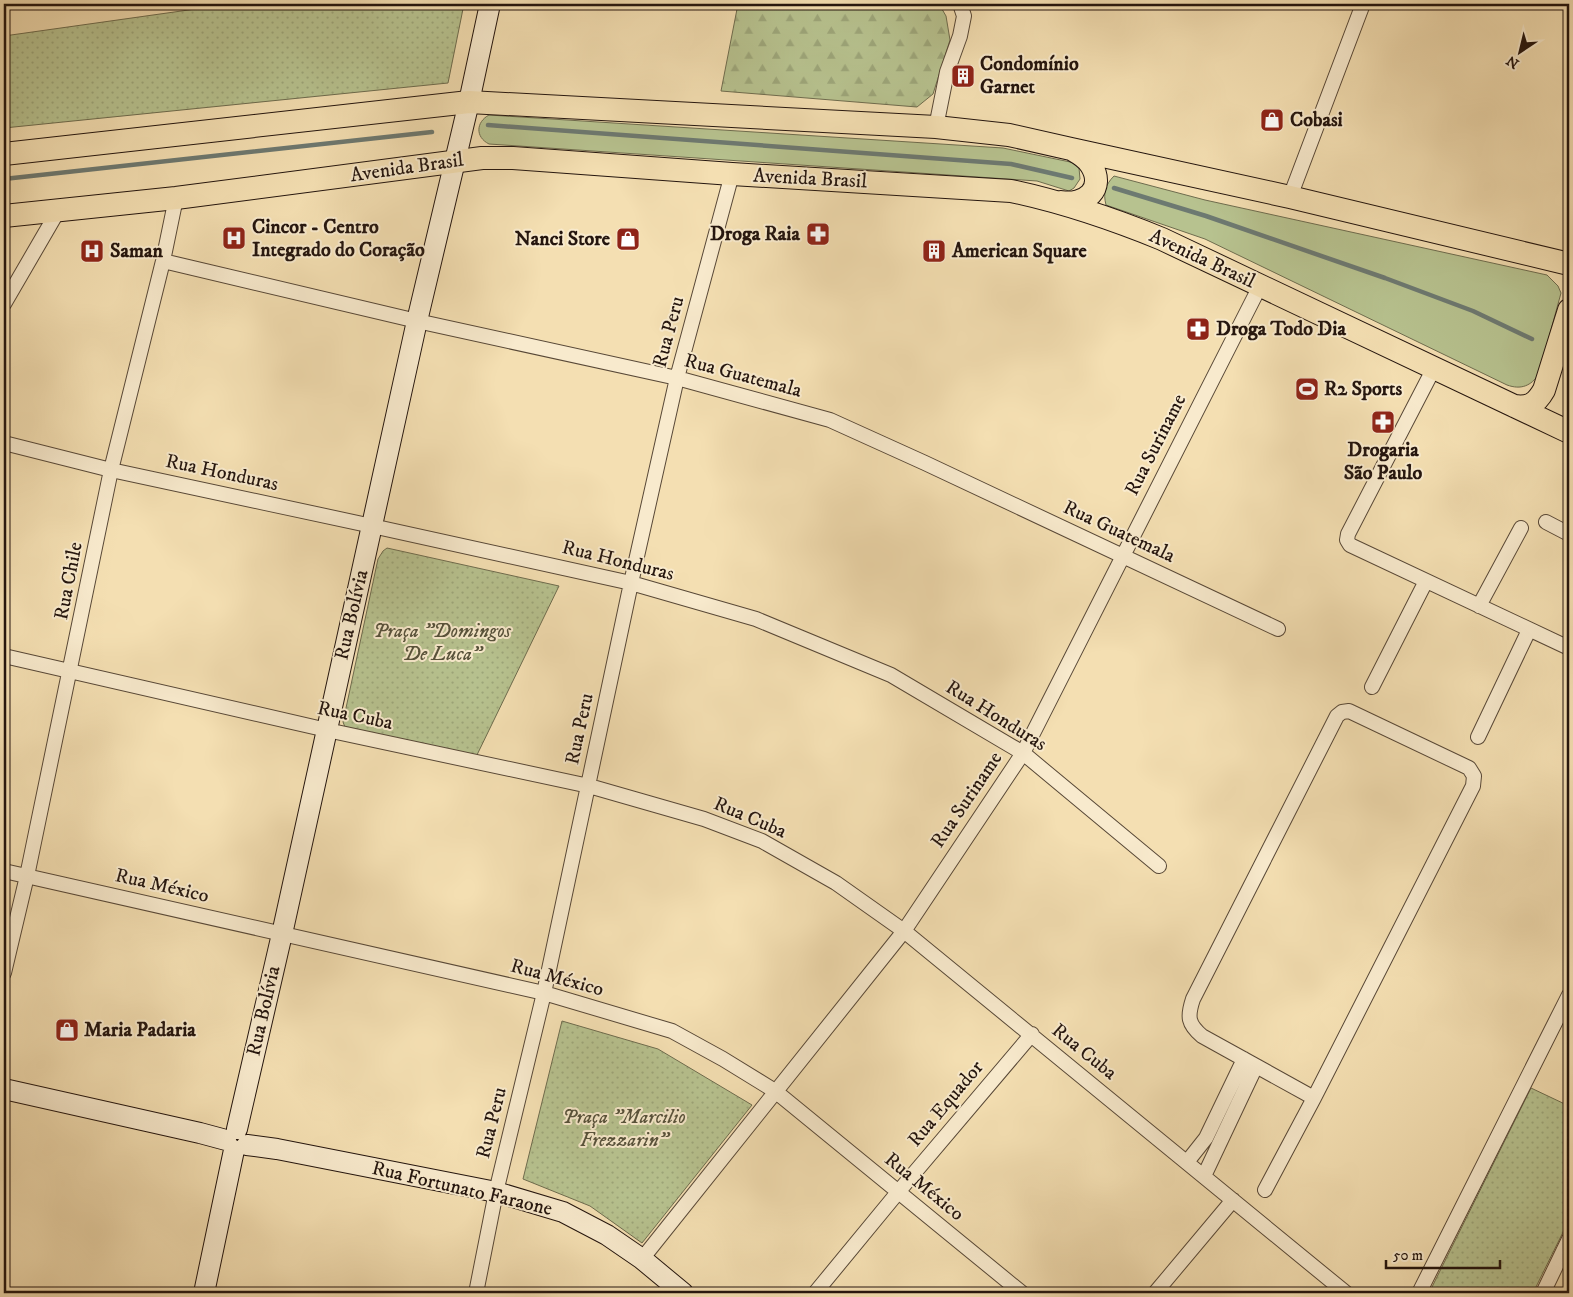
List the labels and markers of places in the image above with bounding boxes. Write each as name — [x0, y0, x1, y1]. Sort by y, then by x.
place label: Condomínio Garnet — [980, 52, 1079, 100]
building icon: Condomínio Garnet — [950, 63, 976, 89]
shop icon: Cobasi — [1259, 107, 1285, 133]
place label: Cobasi — [1290, 108, 1343, 133]
place label: Cincor - Centro Integrado do Coração — [252, 215, 425, 263]
pharmacy icon: Droga Raia — [805, 221, 831, 247]
place label: Droga Raia — [710, 222, 800, 247]
hospital icon: Cincor - Centro Integrado do Coração — [221, 225, 247, 251]
shop icon: Nanci Store — [615, 226, 641, 252]
place label: Nanci Store — [515, 227, 611, 252]
hospital icon: Saman — [79, 238, 105, 264]
building icon: American Square — [921, 238, 947, 264]
place label: Saman — [110, 239, 164, 264]
place label: American Square — [951, 239, 1087, 264]
pharmacy icon: Droga Todo Dia — [1185, 316, 1211, 342]
place label: Droga Todo Dia — [1216, 317, 1346, 342]
sports icon: R2 Sports — [1294, 376, 1320, 402]
place label: R2 Sports — [1324, 377, 1402, 402]
pharmacy icon: Drogaria São Paulo — [1370, 409, 1396, 435]
place label: Drogaria São Paulo — [1344, 438, 1422, 486]
shop icon: Maria Padaria — [54, 1017, 80, 1043]
place label: Maria Padaria — [84, 1018, 196, 1043]

